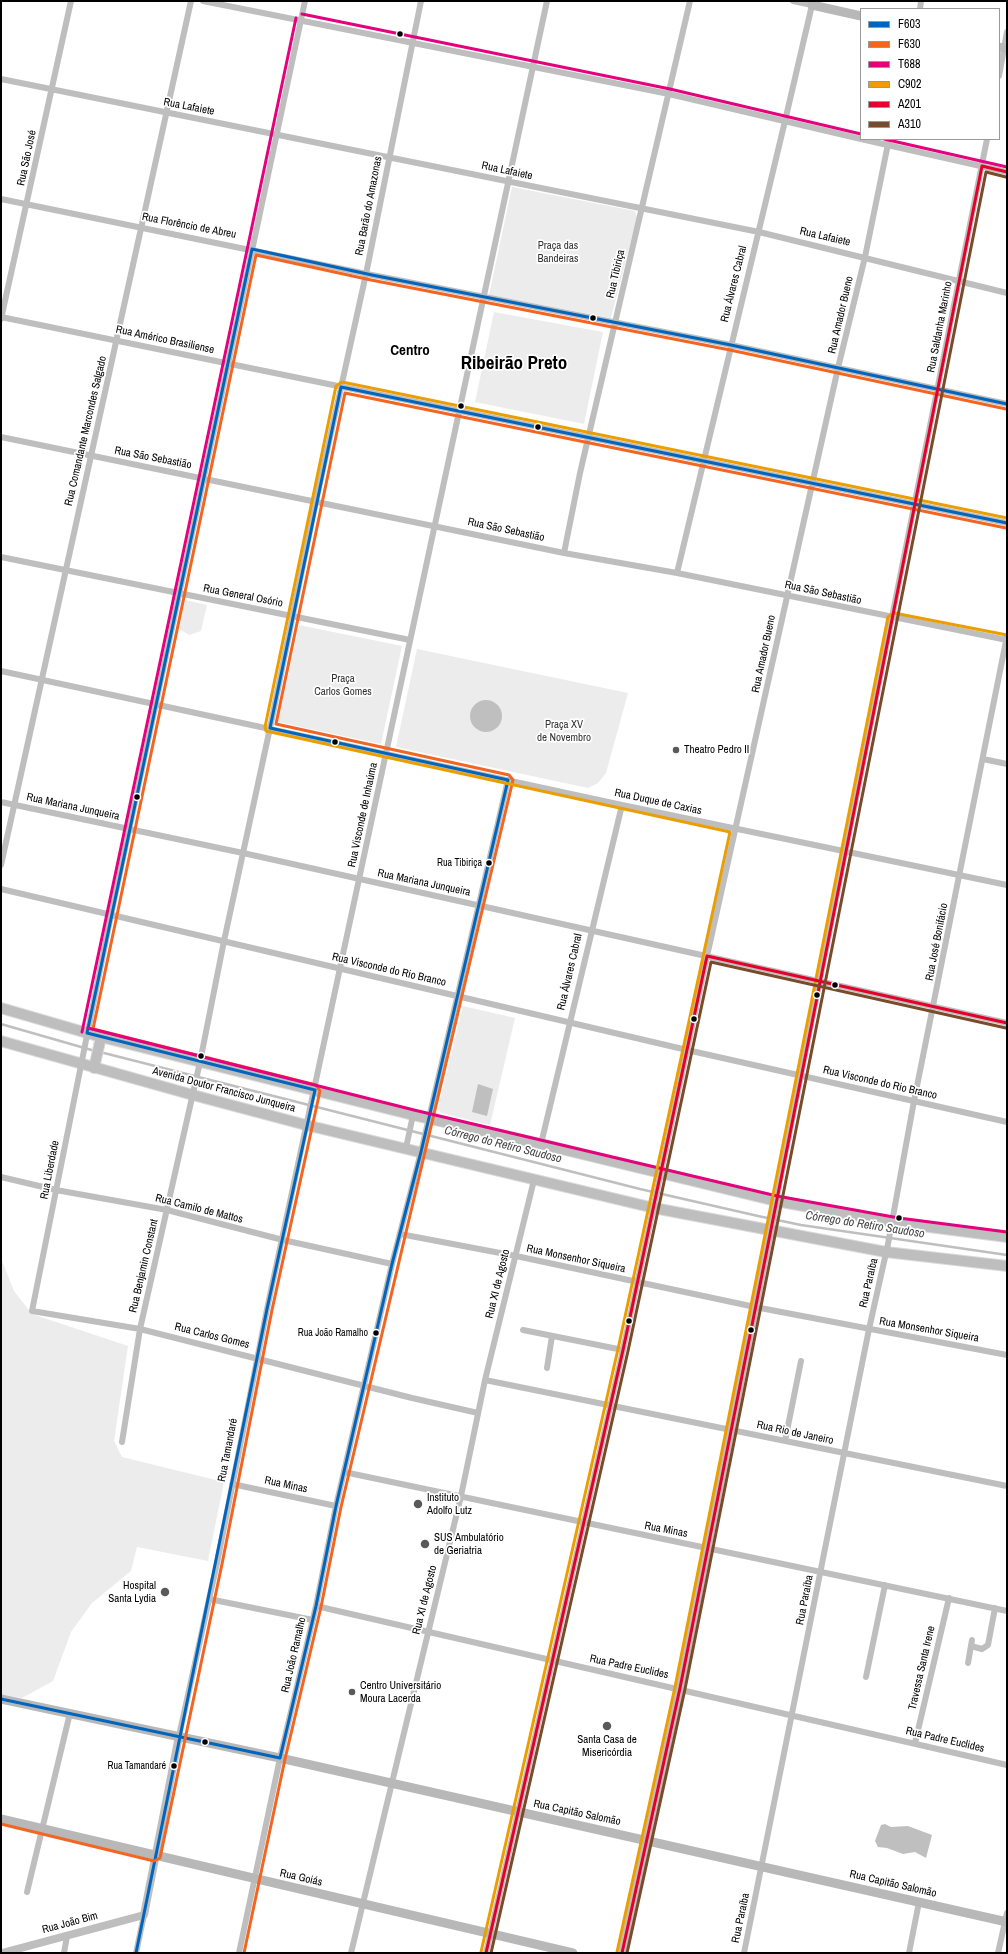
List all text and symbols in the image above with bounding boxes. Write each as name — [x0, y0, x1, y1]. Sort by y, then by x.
legend — [860, 8, 1000, 140]
text: F603 — [898, 16, 920, 32]
unlabelled marker — [395, 29, 405, 39]
text: F630 — [898, 36, 920, 52]
text: T688 — [898, 56, 920, 72]
text: C902 — [898, 76, 922, 92]
street label: Rua Lafaiete — [162, 96, 216, 118]
text: A201 — [898, 96, 921, 112]
text: A310 — [898, 116, 921, 132]
street label: Rua São José — [15, 129, 39, 187]
street label: Rua Barão do Amazonas — [353, 155, 385, 257]
street label: Rua Lafaiete — [480, 159, 534, 183]
street label: Rua Florêncio de Abreu — [141, 210, 237, 242]
street label: Rua Lafaiete — [798, 225, 852, 249]
park label: Praça das Bandeiras — [537, 239, 579, 265]
street label: Rua Álvares Cabral — [718, 244, 750, 324]
street label: Rua Tibiriça — [604, 248, 628, 300]
street label: Rua Amador Bueno — [826, 275, 856, 355]
street label: Rua Saldanha Marinho — [925, 280, 955, 374]
unlabelled marker — [588, 313, 598, 323]
street label: Rua Américo Brasiliense — [115, 323, 215, 357]
district label: Centro — [390, 342, 430, 360]
district label: Ribeirão Preto — [461, 353, 567, 375]
street label: Rua Comandante Marcondes Salgado — [62, 355, 110, 507]
unlabelled marker — [456, 401, 466, 411]
unlabelled marker — [533, 422, 543, 432]
street label: Rua São Sebastião — [113, 444, 193, 472]
street label: Rua São Sebastião — [466, 515, 546, 545]
street label: Rua São Sebastião — [783, 578, 863, 608]
street label: Rua General Osório — [202, 582, 284, 610]
street label: Rua Amador Bueno — [749, 614, 779, 694]
park label: Praça Carlos Gomes — [314, 672, 372, 698]
park label: Praça XV de Novembro — [537, 718, 591, 744]
unlabelled marker — [330, 737, 340, 747]
place label: Theatro Pedro II — [684, 743, 749, 757]
marker: Theatro Pedro II — [671, 745, 681, 755]
street label: Rua Visconde de Inhaúma — [345, 761, 381, 869]
street label: Rua Duque de Caxias — [613, 786, 703, 818]
street label: Rua Mariana Junqueira — [25, 791, 121, 823]
unlabelled marker — [132, 792, 142, 802]
place label: Rua Tibiriça — [437, 857, 482, 869]
marker: Rua Tibiriça — [484, 858, 494, 868]
street label: Rua Mariana Junqueira — [376, 867, 472, 899]
street label: Rua José Bonifácio — [923, 902, 951, 982]
street label: Rua Álvares Cabral — [555, 932, 585, 1012]
street label: Rua Visconde do Rio Branco — [331, 950, 447, 990]
unlabelled marker — [830, 980, 840, 990]
unlabelled marker — [812, 990, 822, 1000]
unlabelled marker — [689, 1014, 699, 1024]
unlabelled marker — [196, 1051, 206, 1061]
street label: Rua Visconde do Rio Branco — [822, 1063, 938, 1103]
street label: Avenida Doutor Francisco Junqueira — [151, 1065, 297, 1115]
water label: Córrego do Retiro Saudoso — [443, 1123, 563, 1167]
street label: Rua Liberdade — [38, 1139, 62, 1201]
street label: Rua Camilo de Mattos — [154, 1192, 244, 1226]
water label: Córrego do Retiro Saudoso — [804, 1208, 926, 1242]
unlabelled marker — [894, 1213, 904, 1223]
street label: Rua Benjamin Constant — [127, 1218, 161, 1314]
street label: Rua Monsenhor Siqueira — [525, 1242, 627, 1276]
street label: Rua XI de Agosto — [483, 1248, 513, 1320]
street label: Rua Paraíba — [857, 1257, 881, 1309]
street label: Rua Monsenhor Siqueira — [878, 1315, 980, 1345]
unlabelled marker — [624, 1316, 634, 1326]
street label: Rua Carlos Gomes — [173, 1320, 251, 1352]
unlabelled marker — [746, 1325, 756, 1335]
place label: Rua João Ramalho — [298, 1327, 368, 1339]
marker: Rua João Ramalho — [371, 1328, 381, 1338]
street label: Rua Tamandaré — [215, 1417, 241, 1483]
street label: Rua Rio de Janeiro — [755, 1418, 835, 1448]
street label: Rua Minas — [263, 1474, 309, 1496]
place label: Instituto Adolfo Lutz — [427, 1491, 472, 1517]
marker: Instituto Adolfo Lutz — [412, 1498, 424, 1510]
street label: Rua Minas — [643, 1519, 689, 1541]
place label: SUS Ambulatório de Geriatria — [434, 1531, 504, 1557]
marker: SUS Ambulatório de Geriatria — [419, 1538, 431, 1550]
street label: Rua XI de Agosto — [410, 1564, 440, 1636]
street label: Rua Paraíba — [794, 1574, 816, 1626]
place label: Hospital Santa Lydia — [108, 1579, 156, 1605]
marker: Hospital Santa Lydia — [159, 1586, 171, 1598]
street label: Rua João Ramalho — [279, 1616, 309, 1694]
street label: Travessa Santa Irene — [906, 1625, 938, 1711]
street label: Rua Padre Euclides — [588, 1652, 670, 1682]
place label: Centro Universitário Moura Lacerda — [360, 1679, 441, 1705]
marker: Centro Universitário Moura Lacerda — [347, 1687, 357, 1697]
marker: Santa Casa de Misericórdia — [601, 1720, 613, 1732]
street label: Rua Padre Euclides — [904, 1725, 986, 1755]
place label: Santa Casa de Misericórdia — [577, 1733, 637, 1759]
unlabelled marker — [200, 1737, 210, 1747]
place label: Rua Tamandaré — [108, 1760, 166, 1772]
marker: Rua Tamandaré — [169, 1761, 179, 1771]
street label: Rua Capitão Salomão — [532, 1797, 622, 1829]
street label: Rua Goiás — [279, 1867, 323, 1889]
street label: Rua Capitão Salomão — [848, 1868, 938, 1900]
street label: Rua Paraíba — [729, 1892, 753, 1944]
street label: Rua João Bim — [41, 1909, 99, 1937]

